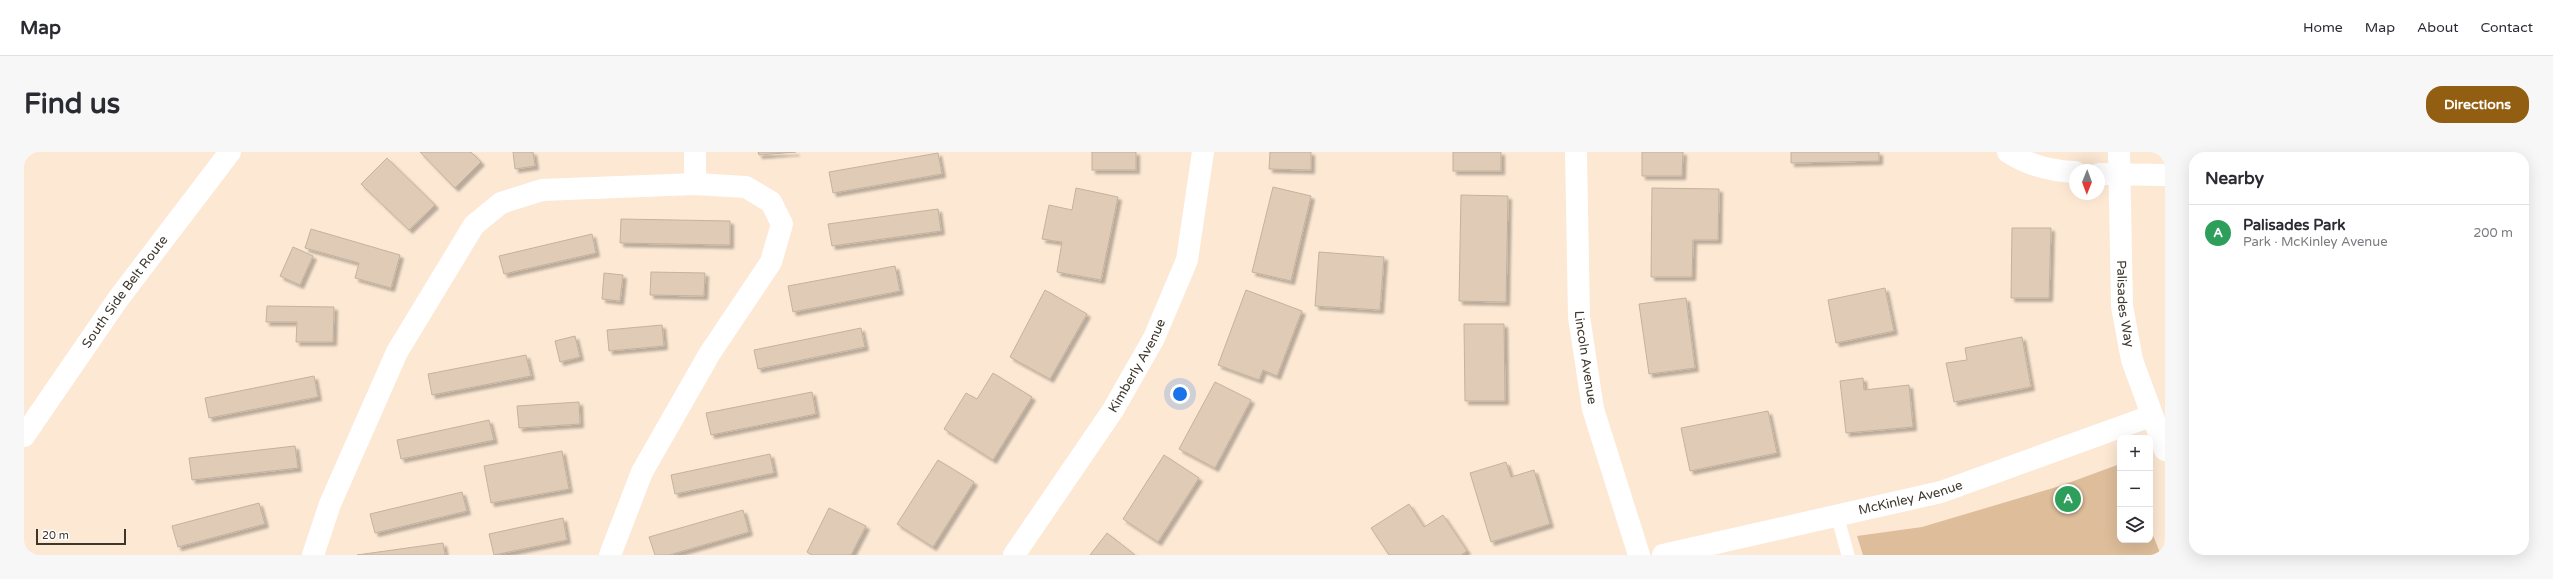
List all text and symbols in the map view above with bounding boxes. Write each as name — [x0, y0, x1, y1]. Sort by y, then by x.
text: Map — [20, 17, 61, 39]
text: Home — [2303, 19, 2343, 36]
text: Map — [2365, 19, 2395, 36]
text: About — [2417, 19, 2459, 36]
text: Contact — [2481, 19, 2533, 36]
button: Directions — [2426, 86, 2529, 123]
text: Find us — [24, 87, 120, 121]
north arrow — [2069, 164, 2105, 200]
text: Nearby — [2205, 168, 2264, 189]
text: Palisades Park — [2243, 216, 2345, 234]
text: A — [2213, 225, 2223, 241]
text: 200 m — [2473, 225, 2513, 241]
street label: South Side Belt Route — [79, 232, 171, 351]
text: Park · McKinley Avenue — [2243, 234, 2388, 250]
street label: Palisades Way — [2113, 260, 2137, 349]
street label: Lincoln Avenue — [1571, 311, 1600, 405]
street label: Kimberly Avenue — [1105, 317, 1169, 416]
your location — [1170, 384, 1190, 404]
map controls — [2117, 435, 2153, 543]
button: + — [2117, 435, 2153, 471]
button: − — [2117, 471, 2153, 507]
street label: McKinley Avenue — [1857, 477, 1965, 518]
pin: A — [2055, 484, 2081, 514]
button: layers — [2117, 507, 2153, 543]
scale bar — [36, 527, 126, 546]
text: 20 m — [42, 529, 69, 542]

